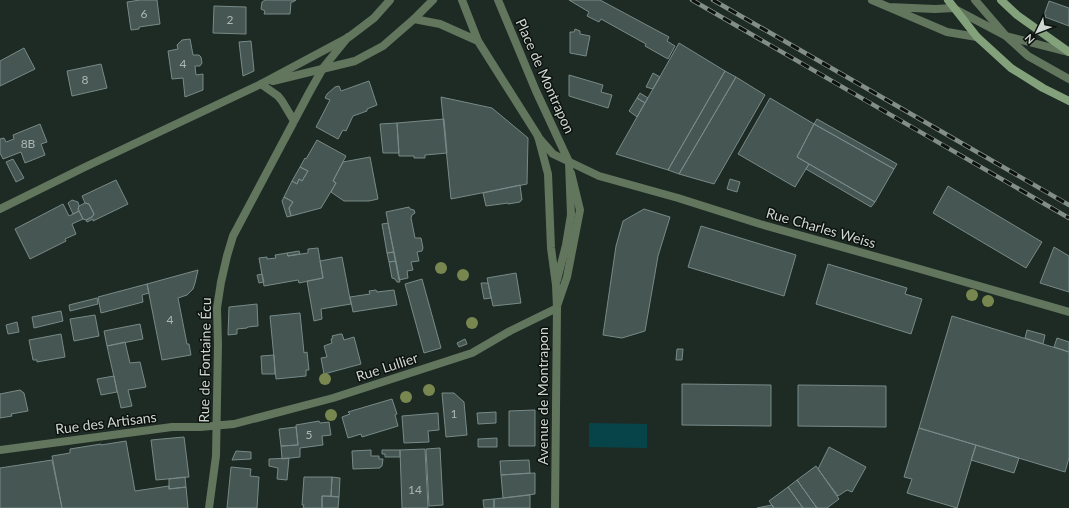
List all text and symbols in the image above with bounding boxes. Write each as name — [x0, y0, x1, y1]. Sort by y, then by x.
house number: 6 — [141, 6, 148, 21]
house number: 2 — [227, 12, 234, 27]
north arrow — [1017, 12, 1057, 52]
street label: Place de Montrapon — [512, 16, 578, 136]
text: N — [1022, 32, 1037, 47]
house number: 4 — [180, 56, 187, 71]
house number: 8 — [82, 72, 89, 87]
house number: 8B — [21, 136, 36, 151]
street label: Rue Charles Weiss — [764, 204, 878, 251]
street label: Rue de Fontaine Écu — [195, 297, 214, 423]
house number: 4 — [167, 312, 174, 327]
street label: Avenue de Montrapon — [534, 327, 551, 465]
street label: Rue Lullier — [354, 349, 420, 385]
house number: 1 — [451, 406, 458, 421]
street label: Rue des Artisans — [54, 408, 157, 437]
house number: 5 — [306, 427, 313, 442]
house number: 14 — [408, 482, 422, 497]

